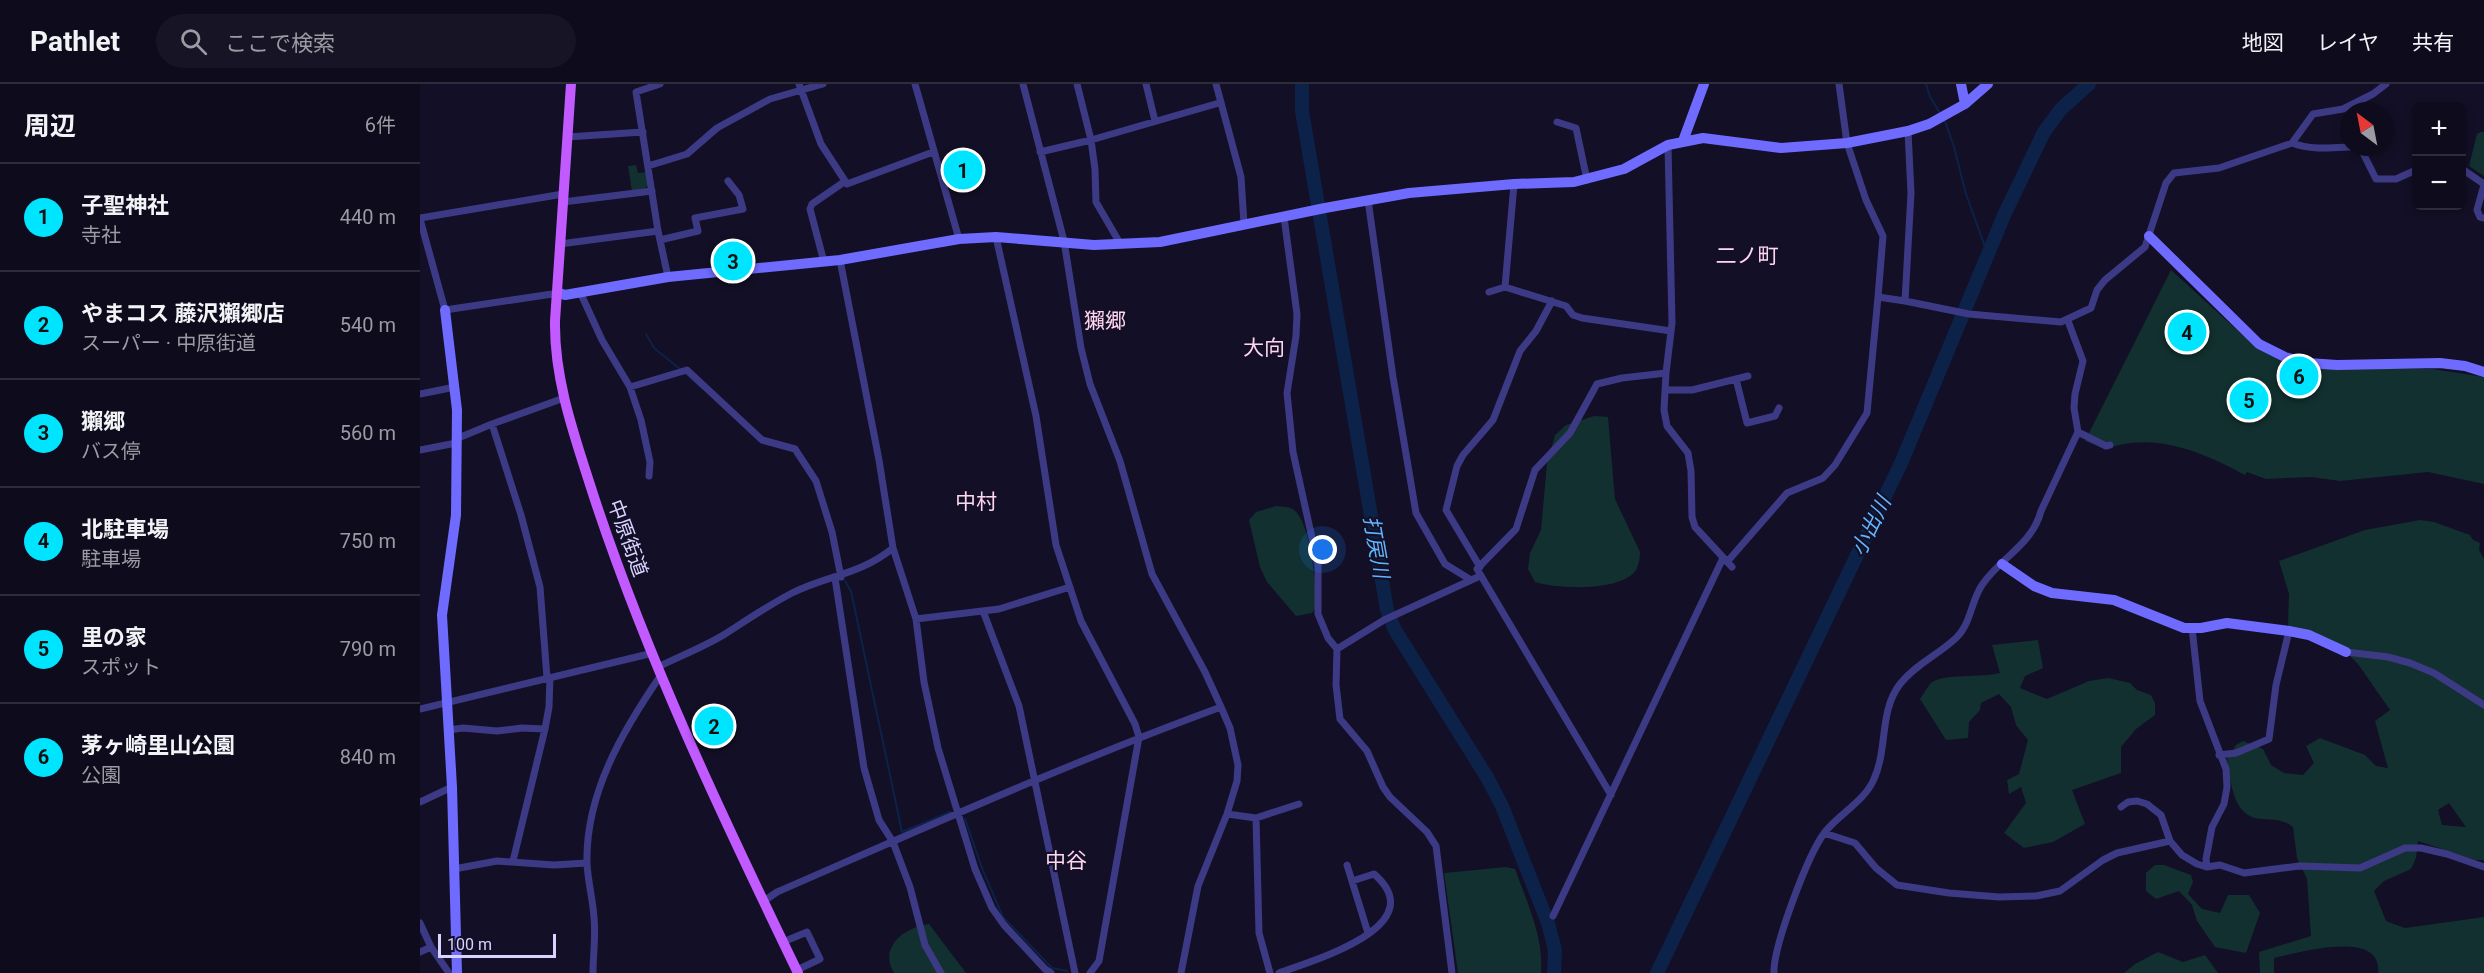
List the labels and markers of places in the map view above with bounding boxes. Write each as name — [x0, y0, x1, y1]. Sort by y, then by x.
pin: 1 — [944, 148, 982, 193]
pin: 3 — [714, 238, 752, 284]
pin: 4 — [2168, 310, 2206, 354]
pin: 6 — [2280, 354, 2318, 398]
pin: 5 — [2230, 378, 2268, 422]
pin: 2 — [694, 704, 734, 748]

